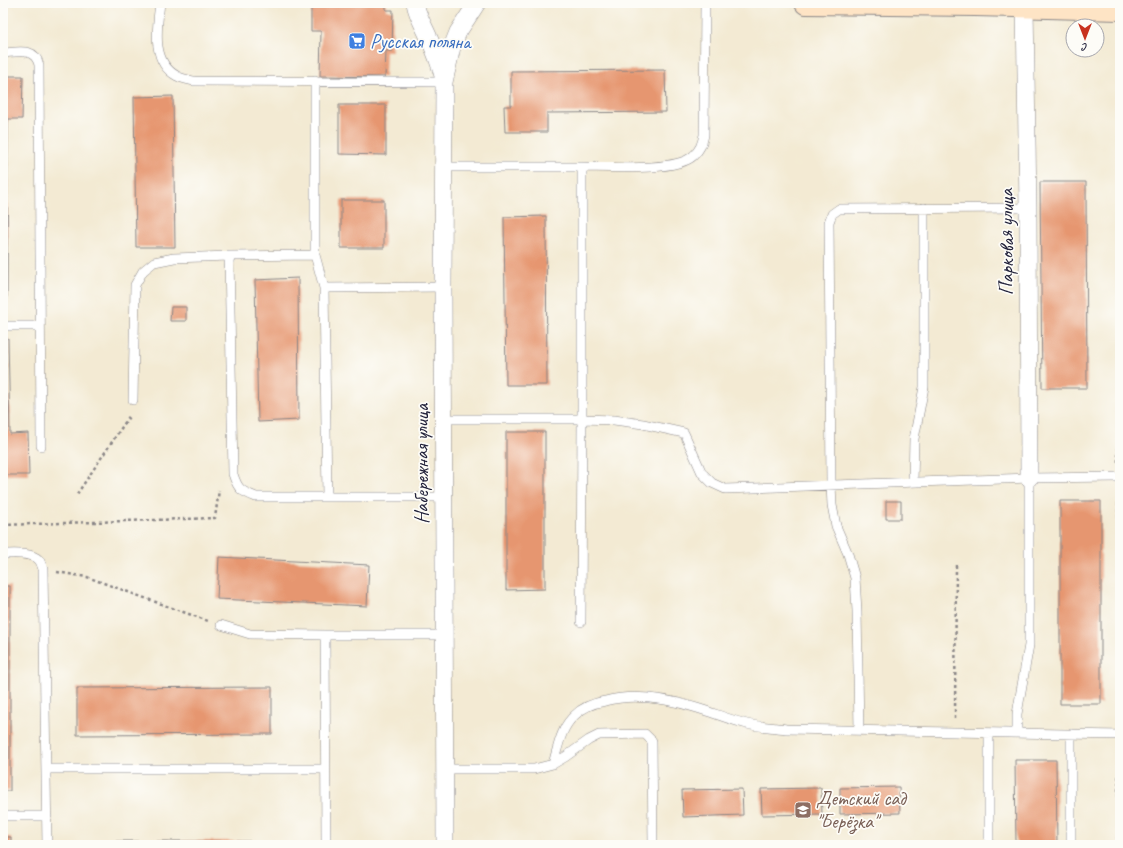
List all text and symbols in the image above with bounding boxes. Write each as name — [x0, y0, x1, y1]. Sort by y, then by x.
north arrow — [1065, 18, 1105, 58]
place label: Русская поляна — [370, 29, 472, 54]
supermarket icon: Русская поляна — [347, 31, 367, 51]
text: С — [1081, 41, 1088, 55]
street label: Парковая улица — [994, 187, 1019, 295]
street label: Набережная улица — [409, 402, 434, 524]
place label: Детский сад "Берёзка" — [816, 786, 907, 835]
school or university icon: Детский сад "Берёзка" — [793, 800, 813, 820]

